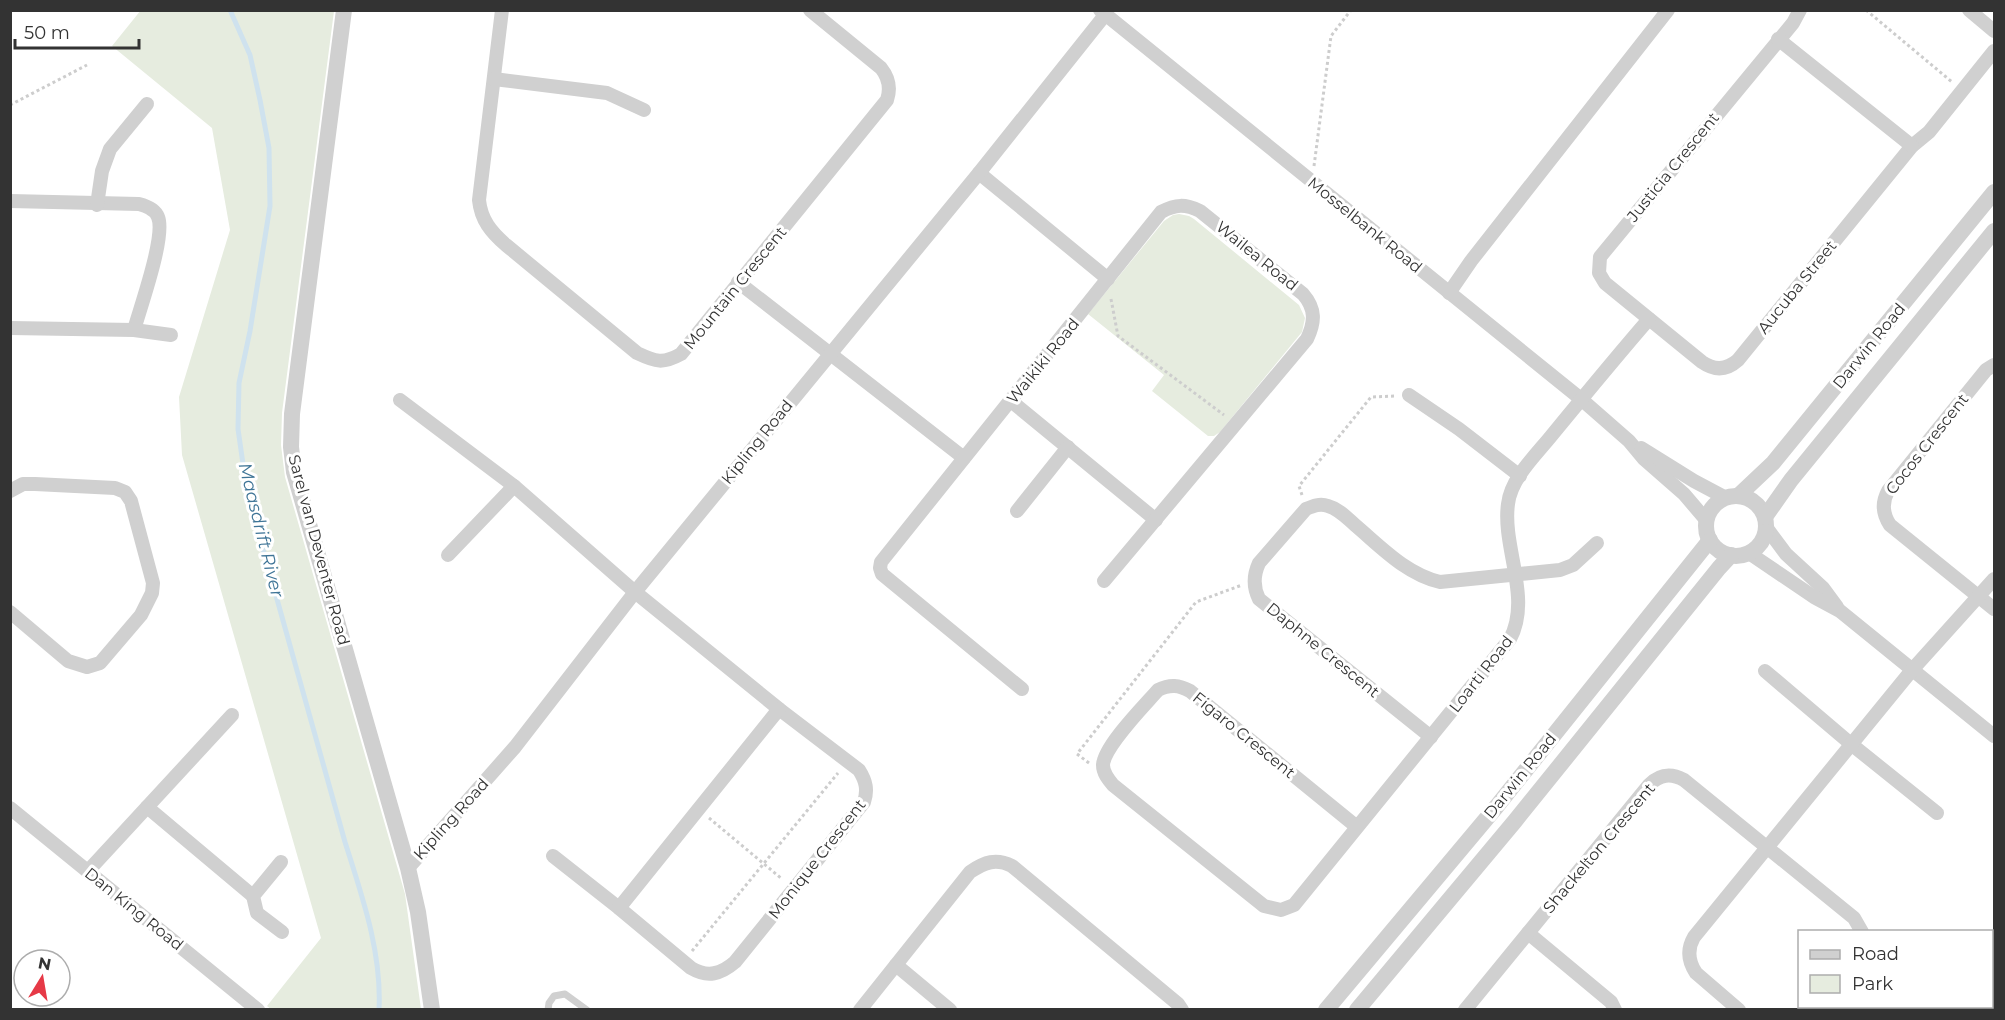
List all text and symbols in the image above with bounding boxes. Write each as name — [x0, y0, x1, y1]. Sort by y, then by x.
scale bar — [15, 12, 140, 50]
text: 50 m — [24, 22, 70, 44]
street label: Justicia Crescent — [1622, 108, 1723, 226]
street label: Mosselbank Road — [1304, 173, 1426, 277]
street label: Wailea Road — [1212, 217, 1302, 295]
street label: Mountain Crescent — [680, 222, 791, 353]
street label: Aucuba Street — [1754, 236, 1841, 338]
street label: Darwin Road — [1829, 299, 1909, 393]
street label: Waikiki Road — [1003, 314, 1083, 408]
street label: Cocos Crescent — [1882, 389, 1973, 498]
street label: Kipling Road — [717, 396, 797, 488]
street label: Sarel van Deventer Road — [284, 453, 354, 647]
water label: Maasdrift River — [234, 460, 289, 600]
street label: Daphne Crescent — [1263, 599, 1384, 702]
street label: Loarti Road — [1445, 632, 1517, 716]
street label: Figaro Crescent — [1189, 688, 1299, 782]
street label: Darwin Road — [1480, 729, 1560, 823]
street label: Kipling Road — [409, 774, 493, 864]
street label: Shackelton Crescent — [1539, 779, 1659, 917]
street label: Monique Crescent — [764, 795, 870, 923]
street label: Dan King Road — [81, 863, 187, 955]
legend — [1798, 930, 1993, 1008]
text: Road — [1852, 943, 1899, 965]
north arrow — [12, 948, 72, 1008]
text: N — [37, 953, 53, 974]
text: Park — [1852, 973, 1893, 995]

